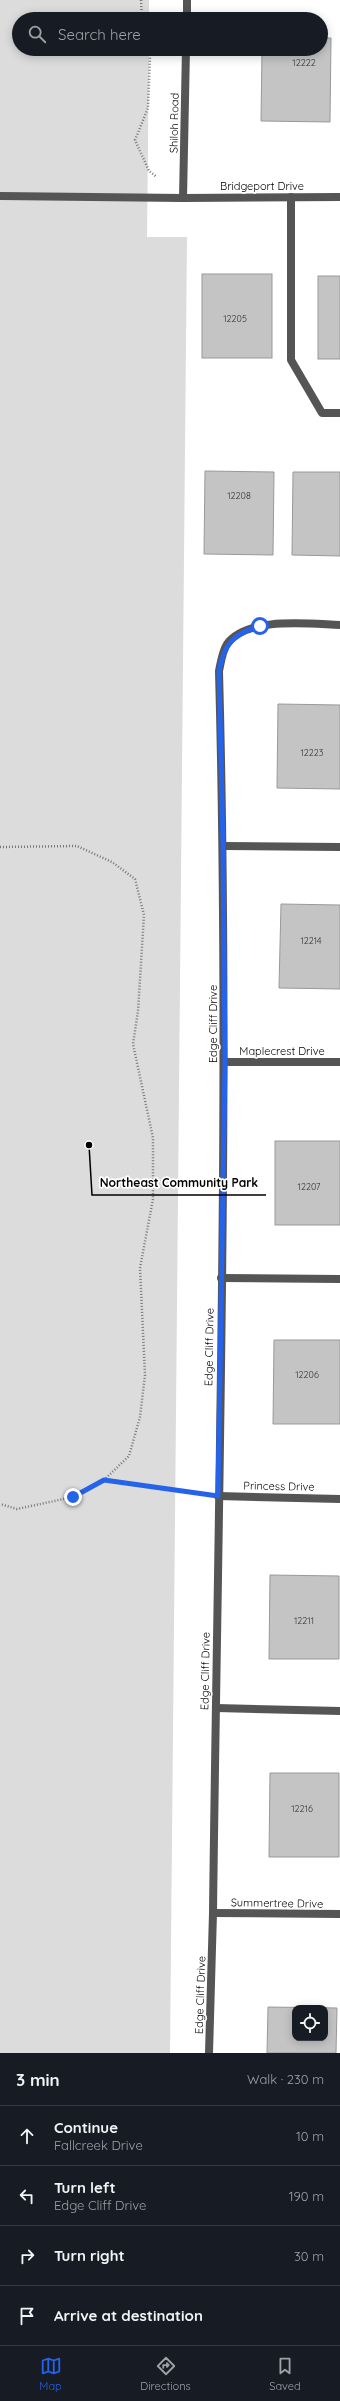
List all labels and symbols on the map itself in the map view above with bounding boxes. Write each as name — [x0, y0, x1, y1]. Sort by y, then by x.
house number: 12222 — [292, 57, 316, 68]
street label: Shiloh Road — [166, 93, 182, 153]
street label: Bridgeport Drive — [220, 179, 304, 193]
house number: 12205 — [223, 313, 247, 324]
house number: 12208 — [227, 490, 251, 501]
route start — [251, 617, 269, 635]
house number: 12223 — [300, 747, 324, 758]
house number: 12214 — [300, 935, 322, 946]
street label: Edge Cliff Drive — [206, 985, 220, 1063]
street label: Maplecrest Drive — [239, 1044, 325, 1058]
callout: Northeast Community Park — [92, 1171, 266, 1195]
text: Northeast Community Park — [100, 1175, 258, 1190]
house number: 12207 — [298, 1181, 321, 1192]
street label: Edge Cliff Drive — [201, 1308, 217, 1386]
house number: 12206 — [295, 1369, 319, 1380]
street label: Princess Drive — [243, 1478, 315, 1494]
route end — [64, 1488, 82, 1506]
house number: 12211 — [294, 1615, 314, 1626]
street label: Edge Cliff Drive — [197, 1632, 213, 1710]
house number: 12216 — [291, 1803, 313, 1814]
street label: Summertree Drive — [231, 1895, 323, 1911]
street label: Edge Cliff Drive — [192, 1956, 208, 2034]

